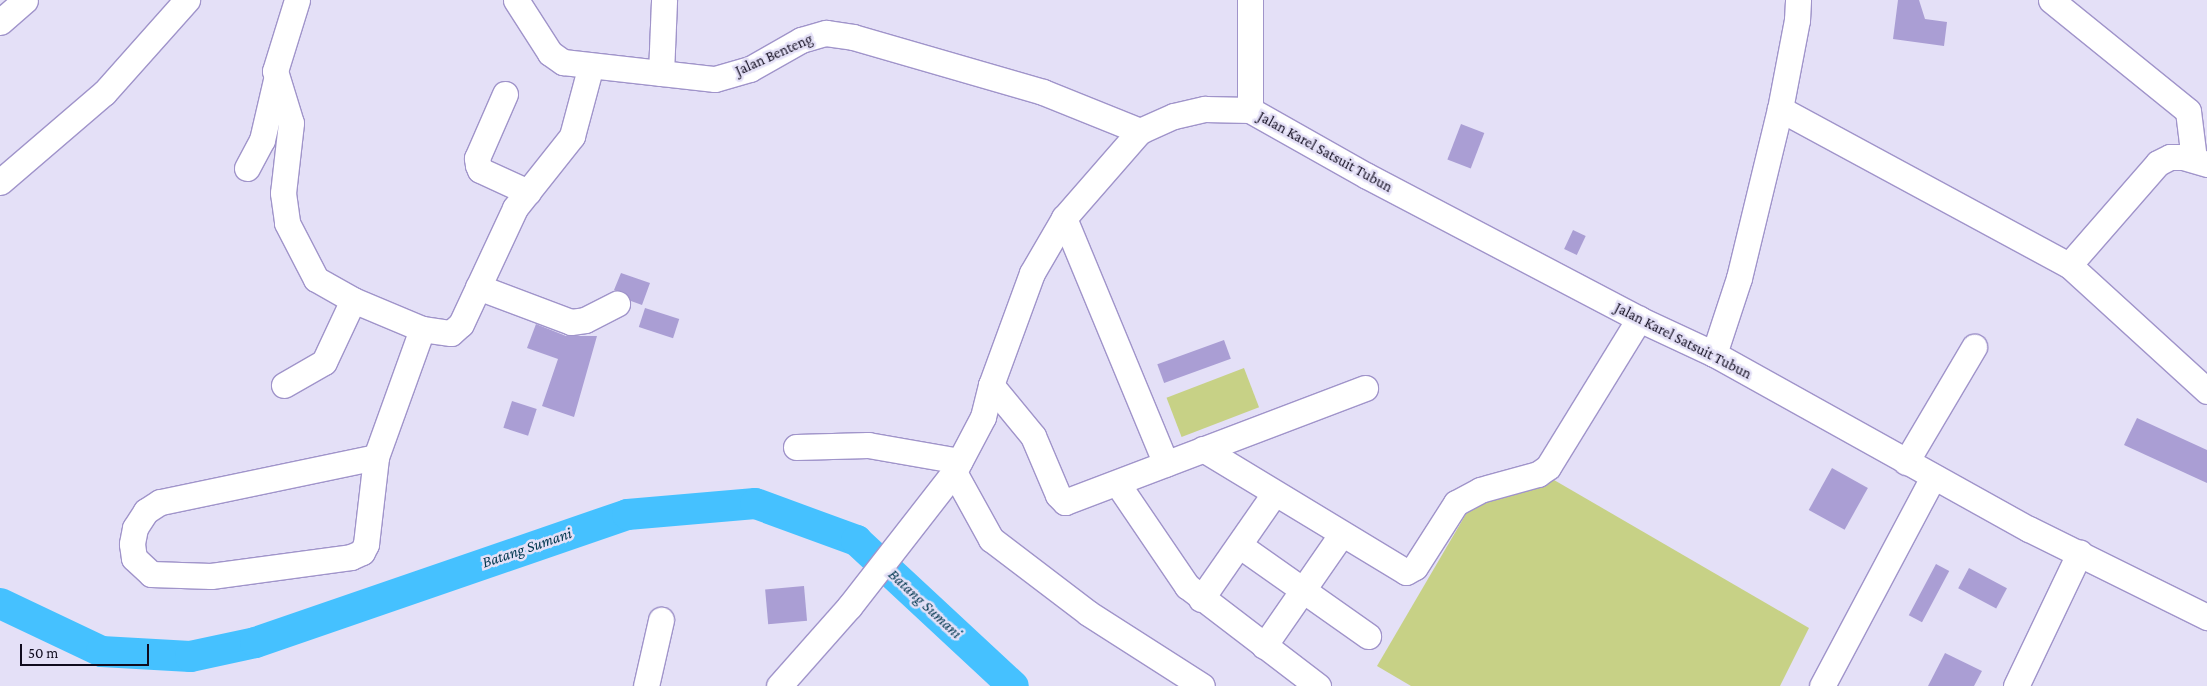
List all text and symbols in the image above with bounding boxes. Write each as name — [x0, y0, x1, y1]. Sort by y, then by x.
street label: Jalan Benteng — [733, 30, 815, 80]
street label: Jalan Karel Satsuit Tubun — [1255, 108, 1395, 196]
street label: Jalan Karel Satsuit Tubun — [1612, 299, 1754, 383]
water label: Batang Sumani — [480, 524, 574, 572]
water label: Batang Sumani — [884, 565, 966, 643]
scale bar — [22, 634, 151, 666]
text: 50 m — [28, 645, 58, 661]

